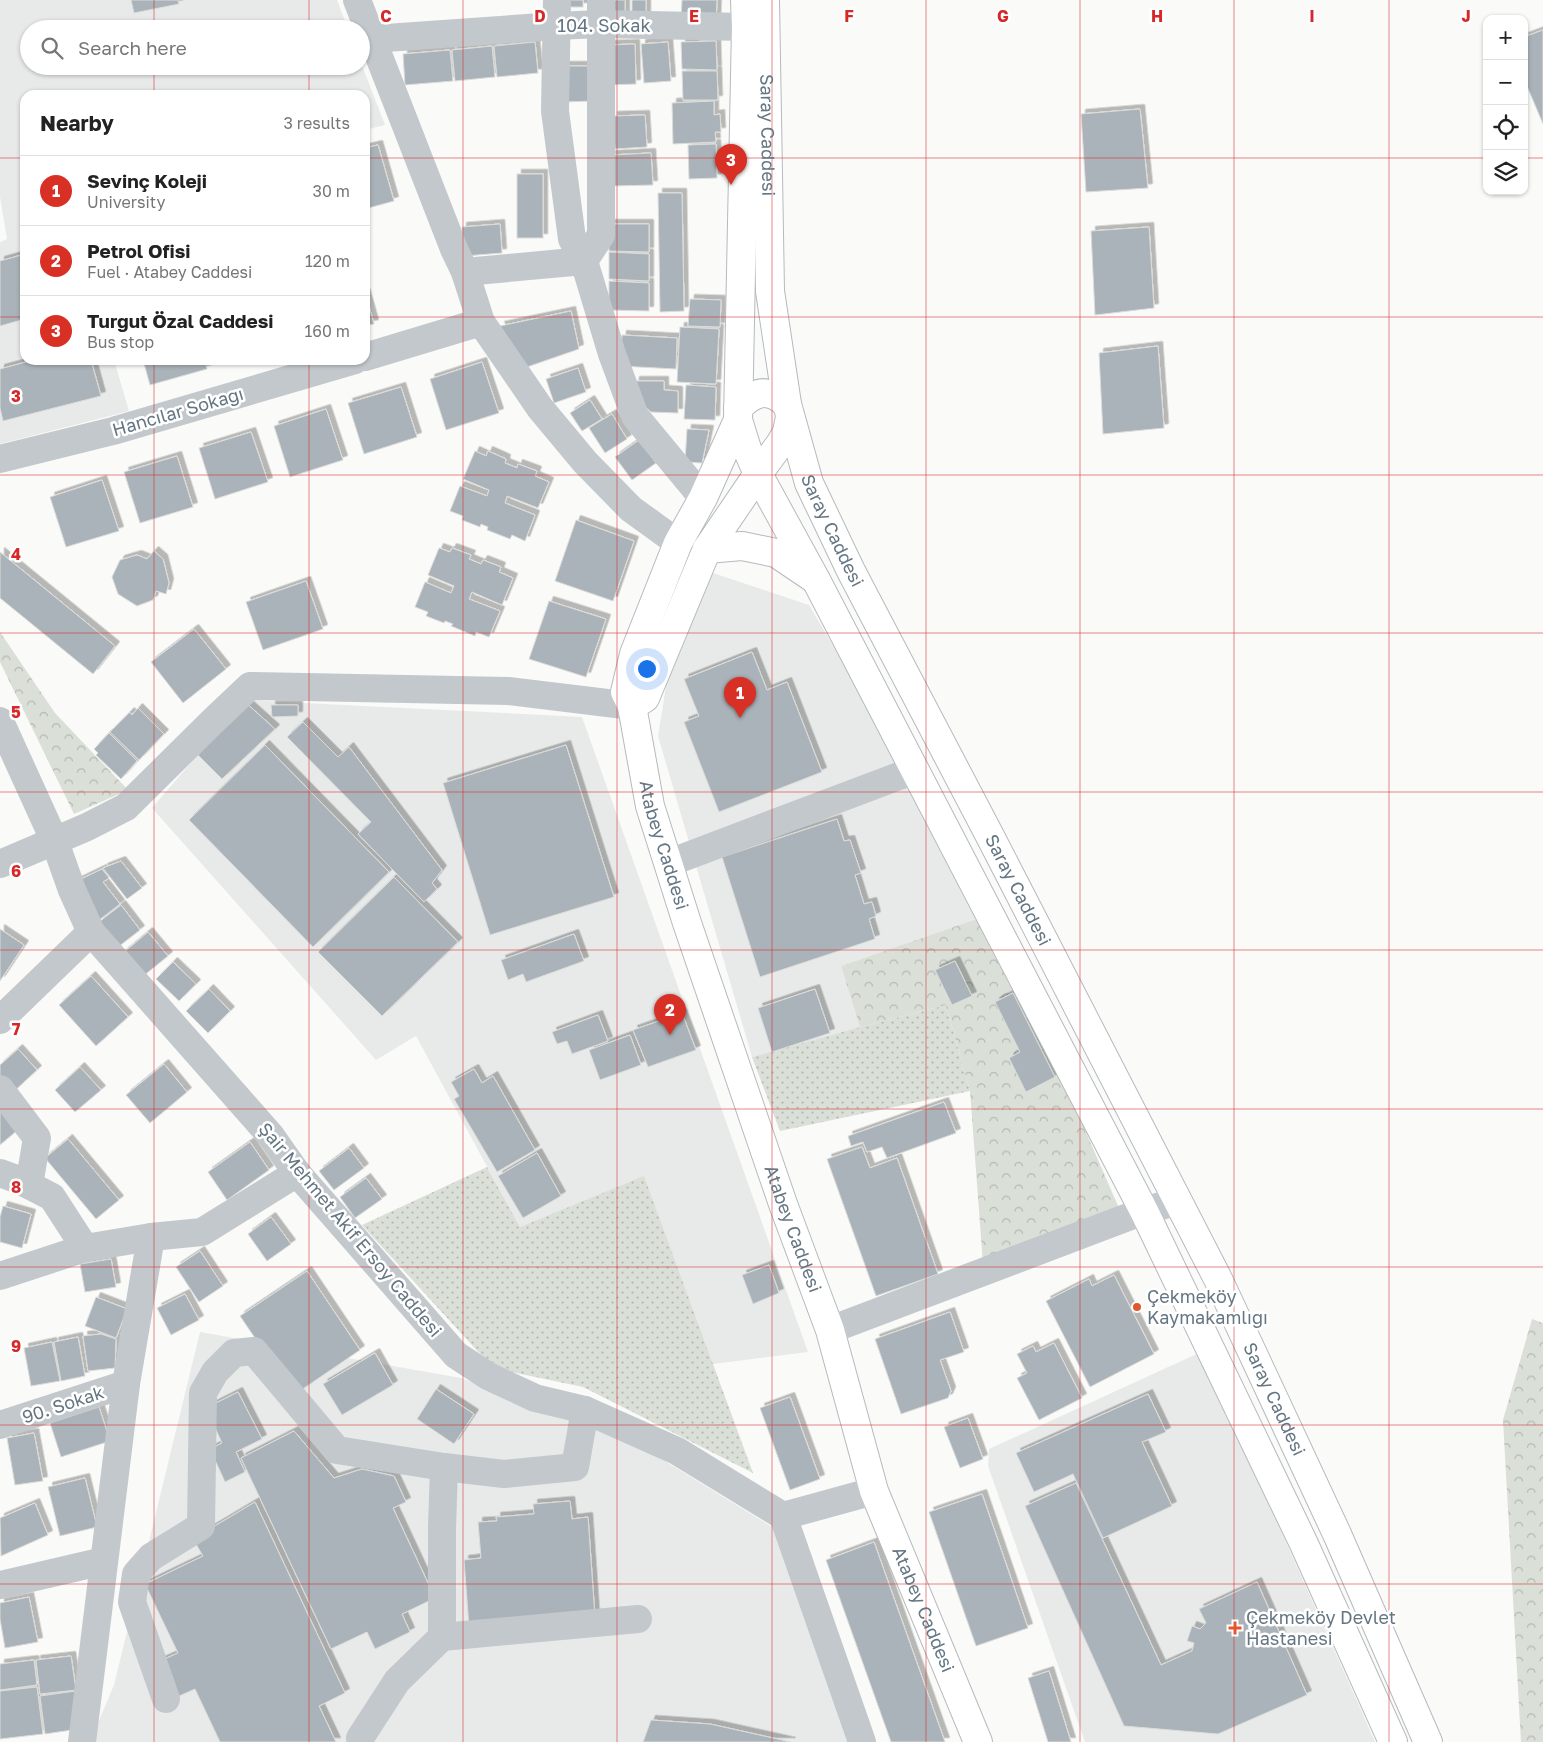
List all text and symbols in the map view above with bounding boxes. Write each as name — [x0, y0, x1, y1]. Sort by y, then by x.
text: C — [380, 6, 392, 26]
text: D — [534, 6, 546, 26]
text: E — [689, 6, 699, 26]
text: F — [844, 6, 854, 26]
text: G — [997, 6, 1009, 26]
text: H — [1151, 6, 1163, 26]
text: I — [1309, 6, 1315, 26]
text: J — [1461, 6, 1471, 26]
street label: 104. Sokak — [557, 14, 651, 36]
map controls — [1483, 15, 1528, 195]
button: + — [1483, 15, 1528, 60]
search box — [20, 20, 370, 75]
icon: search — [38, 34, 66, 62]
text: Search here — [78, 36, 187, 59]
button: − — [1483, 60, 1528, 105]
street label: Saray Caddesi — [756, 74, 780, 196]
button: locate — [1483, 105, 1528, 150]
text: Nearby — [40, 110, 114, 136]
text: 3 results — [283, 113, 350, 133]
pin: 3 — [715, 144, 747, 185]
button: layers — [1483, 150, 1528, 195]
text: Sevinç Koleji — [87, 169, 207, 192]
text: 1 — [52, 181, 60, 201]
text: 30 m — [313, 181, 350, 201]
text: University — [87, 192, 165, 212]
text: Petrol Ofisi — [87, 239, 191, 262]
text: 2 — [51, 251, 61, 271]
text: 120 m — [305, 251, 350, 271]
text: Fuel · Atabey Caddesi — [87, 262, 252, 282]
text: Turgut Özal Caddesi — [87, 309, 274, 332]
text: 3 — [51, 321, 61, 341]
text: 160 m — [304, 321, 350, 341]
text: Bus stop — [87, 332, 154, 352]
street label: Hancılar Sokağı — [110, 382, 246, 440]
text: 3 — [11, 386, 21, 406]
street label: Saray Caddesi — [797, 472, 869, 590]
text: 4 — [11, 544, 21, 564]
your location — [634, 656, 660, 682]
pin: 1 — [724, 677, 756, 718]
text: 5 — [11, 702, 21, 722]
street label: Atabey Caddesi — [636, 779, 694, 912]
street label: Saray Caddesi — [981, 830, 1057, 949]
text: 6 — [11, 861, 21, 881]
pin: 2 — [654, 994, 686, 1035]
text: 7 — [12, 1019, 21, 1039]
street label: Şair Mehmet Akif Ersoy Caddesi — [255, 1118, 447, 1341]
street label: Atabey Caddesi — [761, 1162, 827, 1295]
text: 8 — [11, 1177, 21, 1197]
place label: Çekmeköy Kaymakamlığı — [1147, 1285, 1268, 1328]
marker: Çekmeköy Kaymakamlığı — [1131, 1301, 1143, 1313]
text: 9 — [11, 1336, 21, 1356]
street label: Saray Caddesi — [1239, 1339, 1311, 1459]
street label: 90. Sokak — [19, 1381, 106, 1428]
street label: Atabey Caddesi — [888, 1543, 960, 1675]
place label: Çekmeköy Devlet Hastanesi — [1246, 1606, 1396, 1649]
marker: Çekmeköy Devlet Hastanesi — [1228, 1621, 1242, 1635]

